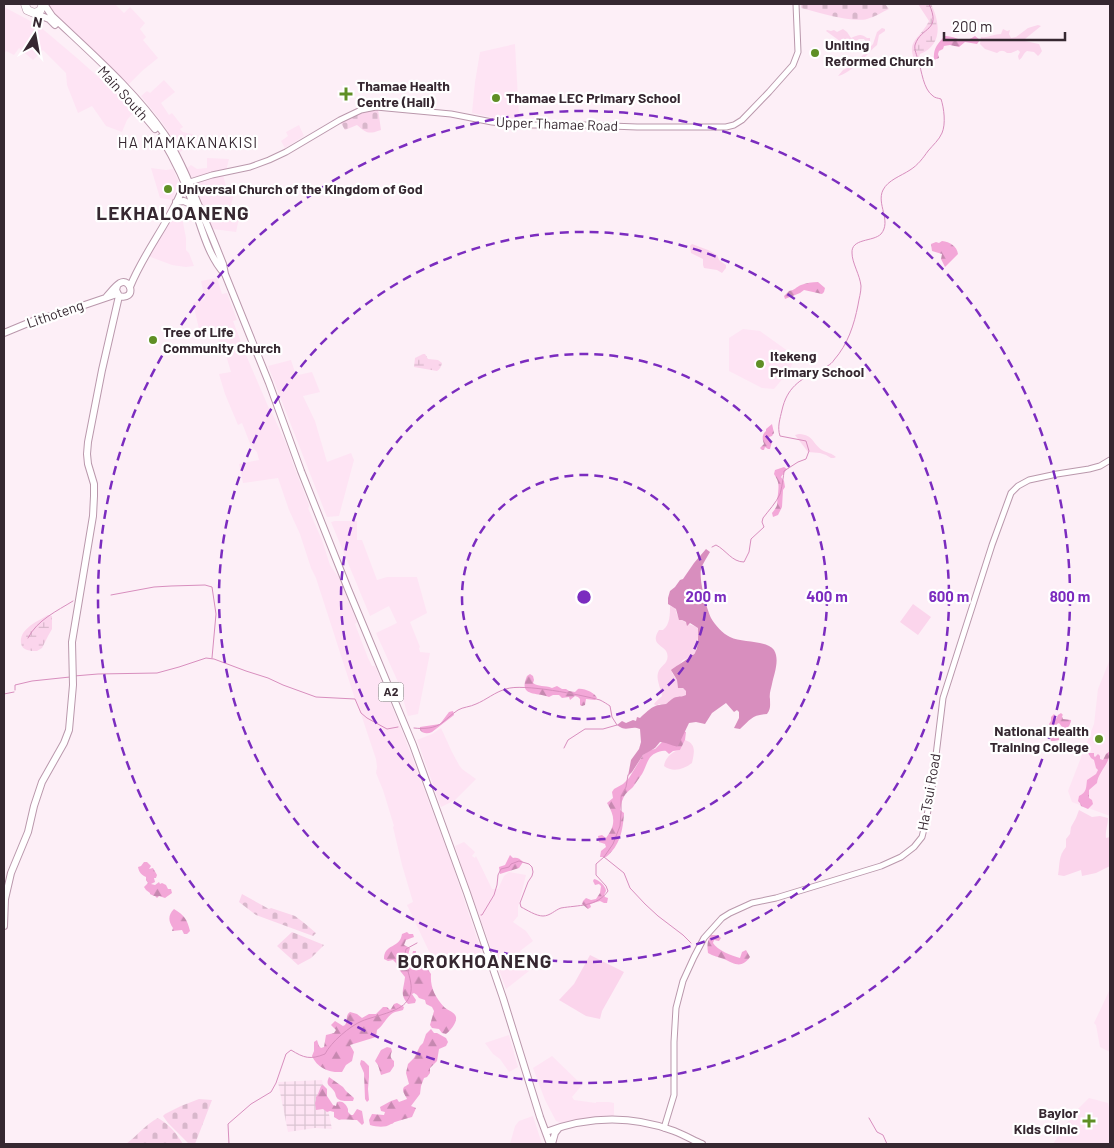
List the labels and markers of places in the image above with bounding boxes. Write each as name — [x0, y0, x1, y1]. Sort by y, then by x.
place label: Uniting Reformed Church — [825, 36, 933, 69]
marker: Uniting Reformed Church — [809, 47, 821, 59]
place label: Thamae Health Centre (Hall) — [357, 77, 450, 110]
marker: Thamae Health Centre (Hall) — [339, 87, 353, 101]
place label: Thamae LEC Primary School — [506, 89, 680, 106]
marker: Thamae LEC Primary School — [490, 92, 502, 104]
place label: Universal Church of the Kingdom of God — [178, 180, 423, 197]
marker: Universal Church of the Kingdom of God — [162, 183, 174, 195]
place label: Tree of Life Community Church — [163, 323, 281, 356]
marker: Tree of Life Community Church — [147, 334, 159, 346]
place label: Itekeng Primary School — [770, 347, 864, 380]
marker: Itekeng Primary School — [754, 358, 766, 370]
centre of rings — [575, 588, 593, 606]
place label: National Health Training College — [990, 722, 1089, 755]
marker: National Health Training College — [1093, 733, 1105, 745]
place label: Baylor Kids Clinic — [1014, 1104, 1079, 1137]
marker: Baylor Kids Clinic — [1082, 1114, 1096, 1128]

